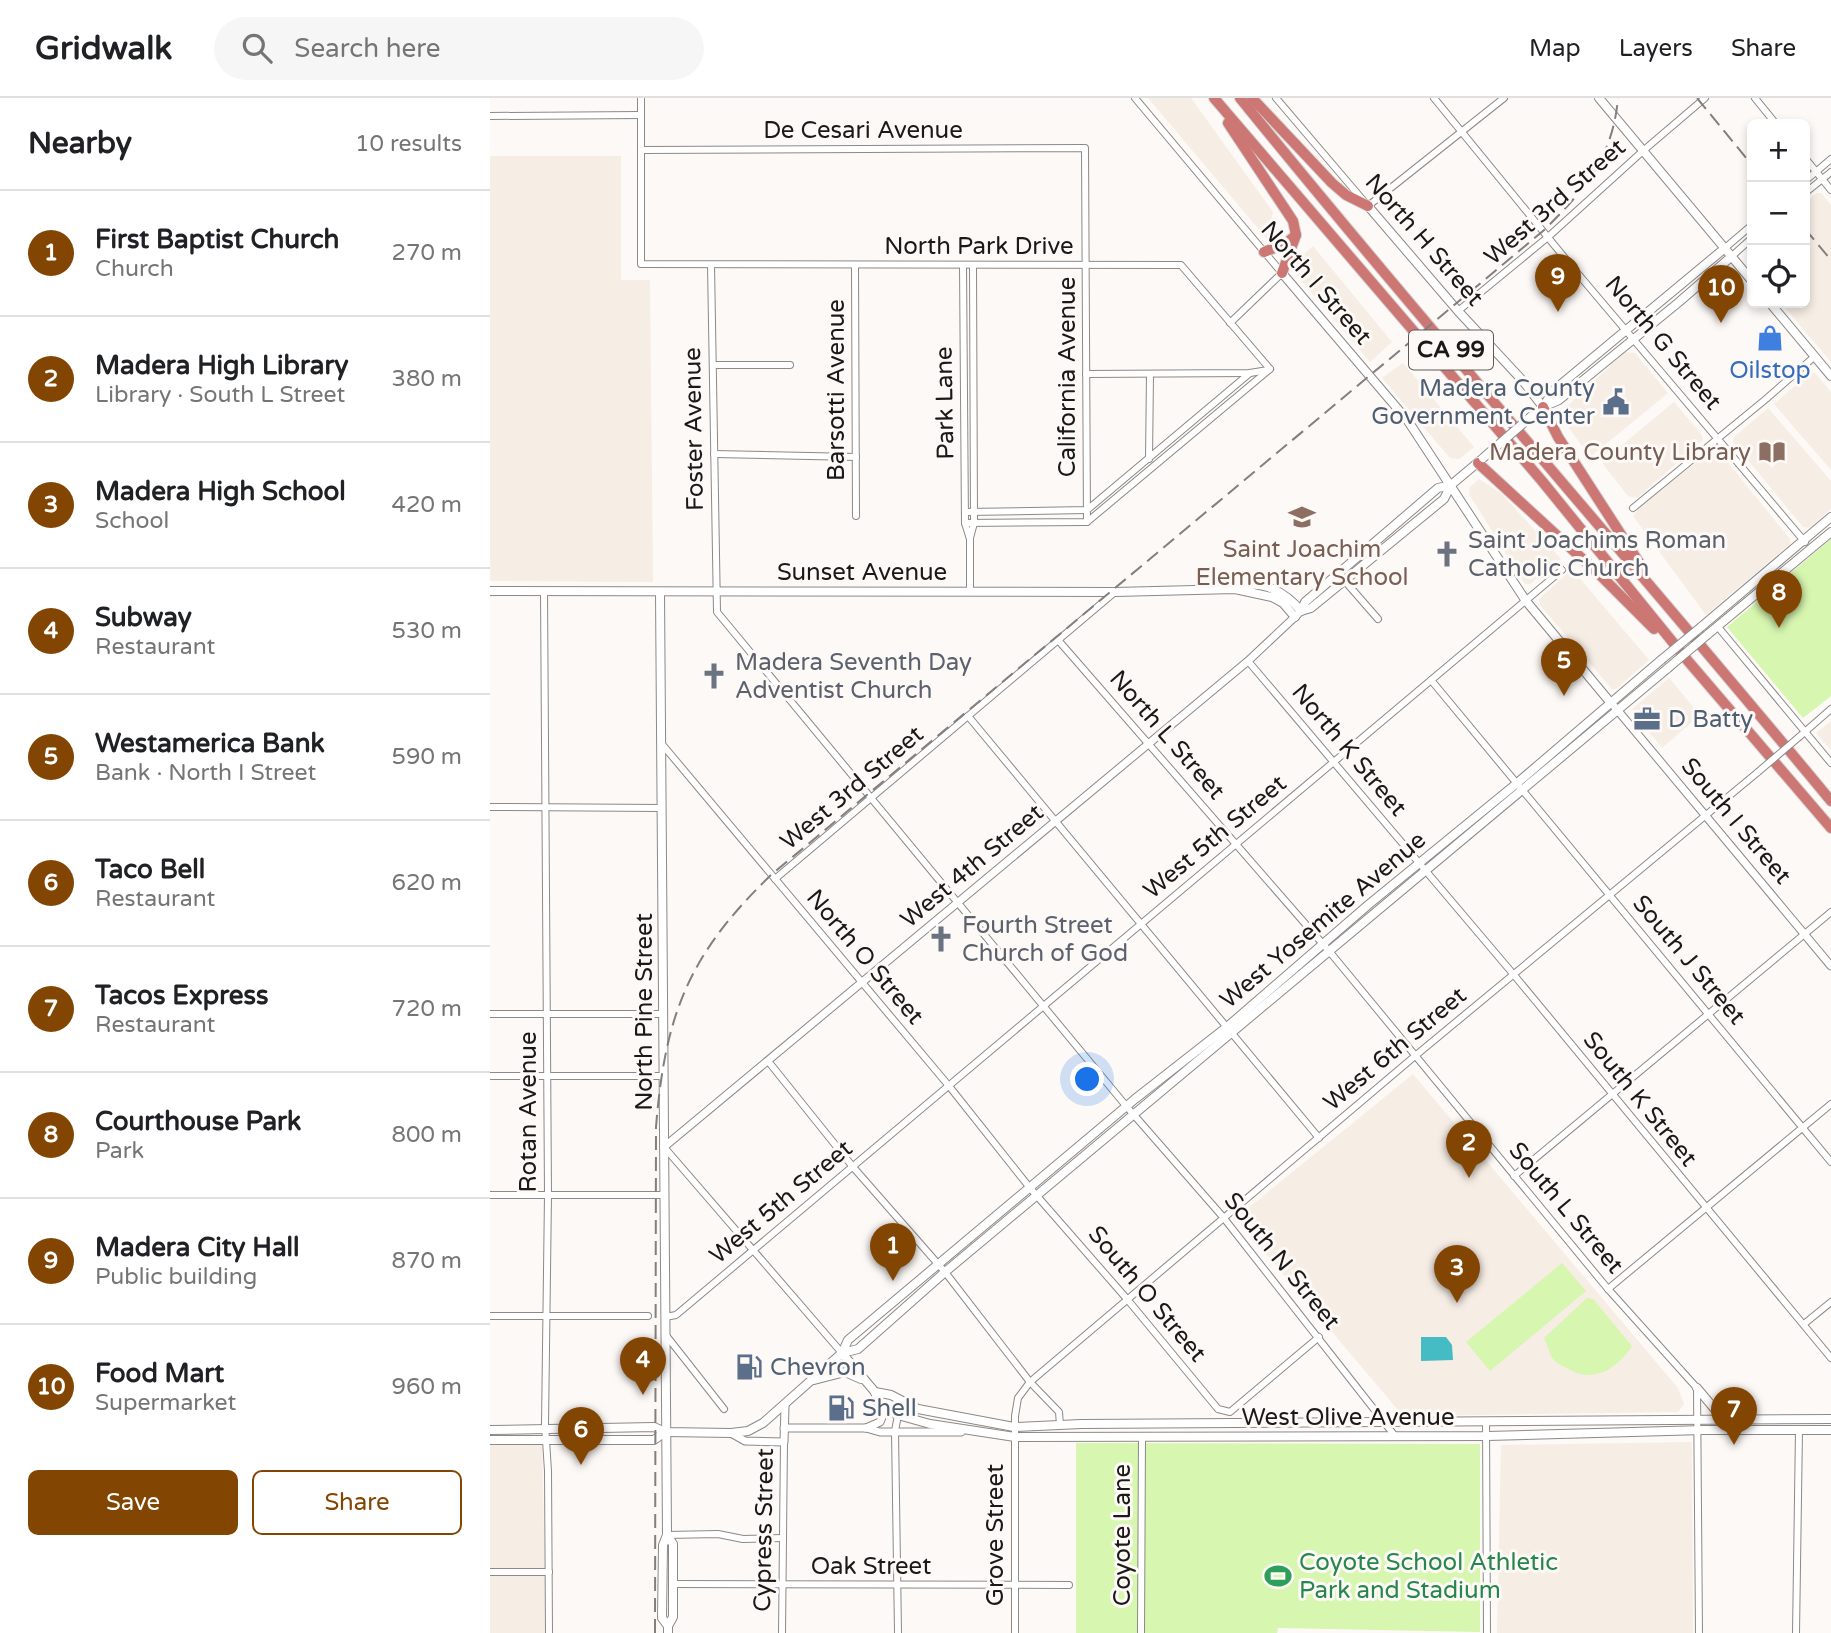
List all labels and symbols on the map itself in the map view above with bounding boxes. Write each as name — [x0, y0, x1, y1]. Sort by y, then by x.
street label: De Cesari Avenue — [763, 116, 963, 145]
street label: West 3rd Street — [1479, 133, 1631, 271]
street label: North H Street — [1359, 168, 1489, 312]
street label: North I Street — [1254, 215, 1378, 351]
street label: North Park Drive — [884, 232, 1074, 261]
pin: 9 — [1535, 254, 1581, 312]
pin: 10 — [1698, 265, 1744, 323]
street label: North G Street — [1599, 270, 1727, 416]
street label: California Avenue — [1053, 277, 1082, 477]
street label: Barsotti Avenue — [822, 299, 851, 481]
shop icon: Oilstop — [1755, 323, 1785, 353]
road number: CA 99 — [1409, 330, 1493, 370]
street label: Park Lane — [930, 346, 960, 460]
street label: Foster Avenue — [678, 347, 710, 511]
place label: Oilstop — [1729, 356, 1811, 385]
place label: Madera County Government Center — [1371, 374, 1596, 431]
public building icon: Madera County Government Center — [1601, 387, 1631, 417]
library icon: Madera County Library — [1757, 437, 1787, 467]
place label: Madera County Library — [1489, 438, 1751, 467]
school or university icon: Saint Joachim Elementary School — [1287, 502, 1317, 532]
place label: Saint Joachims Roman Catholic Church — [1468, 526, 1726, 583]
place label: Saint Joachim Elementary School — [1195, 535, 1409, 592]
church icon: Saint Joachims Roman Catholic Church — [1432, 539, 1462, 569]
street label: Sunset Avenue — [777, 558, 947, 587]
pin: 8 — [1756, 570, 1802, 628]
pin: 5 — [1541, 638, 1587, 696]
place label: Madera Seventh Day Adventist Church — [735, 648, 972, 705]
church icon: Madera Seventh Day Adventist Church — [699, 661, 729, 691]
street label: North L Street — [1103, 665, 1231, 805]
street label: North K Street — [1285, 678, 1413, 822]
office icon: D Batty — [1632, 704, 1662, 734]
place label: D Batty — [1668, 705, 1753, 734]
street label: West 3rd Street — [775, 720, 929, 856]
street label: South I Street — [1675, 752, 1797, 890]
street label: West 5th Street — [1138, 769, 1292, 905]
street label: West 4th Street — [895, 798, 1049, 934]
street label: West Yosemite Avenue — [1214, 825, 1432, 1015]
street label: North O Street — [800, 884, 930, 1030]
street label: South J Street — [1626, 889, 1752, 1031]
place label: Fourth Street Church of God — [962, 911, 1128, 968]
street label: North Pine Street — [630, 913, 659, 1111]
church icon: Fourth Street Church of God — [926, 924, 956, 954]
street label: West 6th Street — [1318, 981, 1472, 1117]
street label: South K Street — [1577, 1026, 1703, 1172]
street label: Rotan Avenue — [514, 1032, 543, 1193]
your location — [1070, 1062, 1104, 1096]
pin: 2 — [1446, 1120, 1492, 1178]
street label: West 5th Street — [704, 1134, 858, 1270]
street label: South L Street — [1503, 1136, 1629, 1280]
street label: South N Street — [1218, 1187, 1346, 1335]
street label: South O Street — [1082, 1220, 1212, 1368]
pin: 1 — [870, 1223, 916, 1281]
pin: 3 — [1434, 1245, 1480, 1303]
pin: 4 — [620, 1337, 666, 1395]
fuel station icon: Chevron — [734, 1352, 764, 1382]
place label: Chevron — [770, 1353, 866, 1382]
pin: 7 — [1711, 1387, 1757, 1445]
fuel station icon: Shell — [826, 1393, 856, 1423]
place label: Shell — [862, 1394, 917, 1423]
street label: West Olive Avenue — [1241, 1403, 1455, 1432]
pin: 6 — [558, 1407, 604, 1465]
street label: Cypress Street — [748, 1448, 780, 1612]
street label: Grove Street — [981, 1464, 1010, 1606]
street label: Coyote Lane — [1108, 1464, 1137, 1606]
place label: Coyote School Athletic Park and Stadium — [1299, 1548, 1558, 1605]
street label: Oak Street — [811, 1552, 931, 1581]
sports icon: Coyote School Athletic Park and Stadium — [1263, 1561, 1293, 1591]

